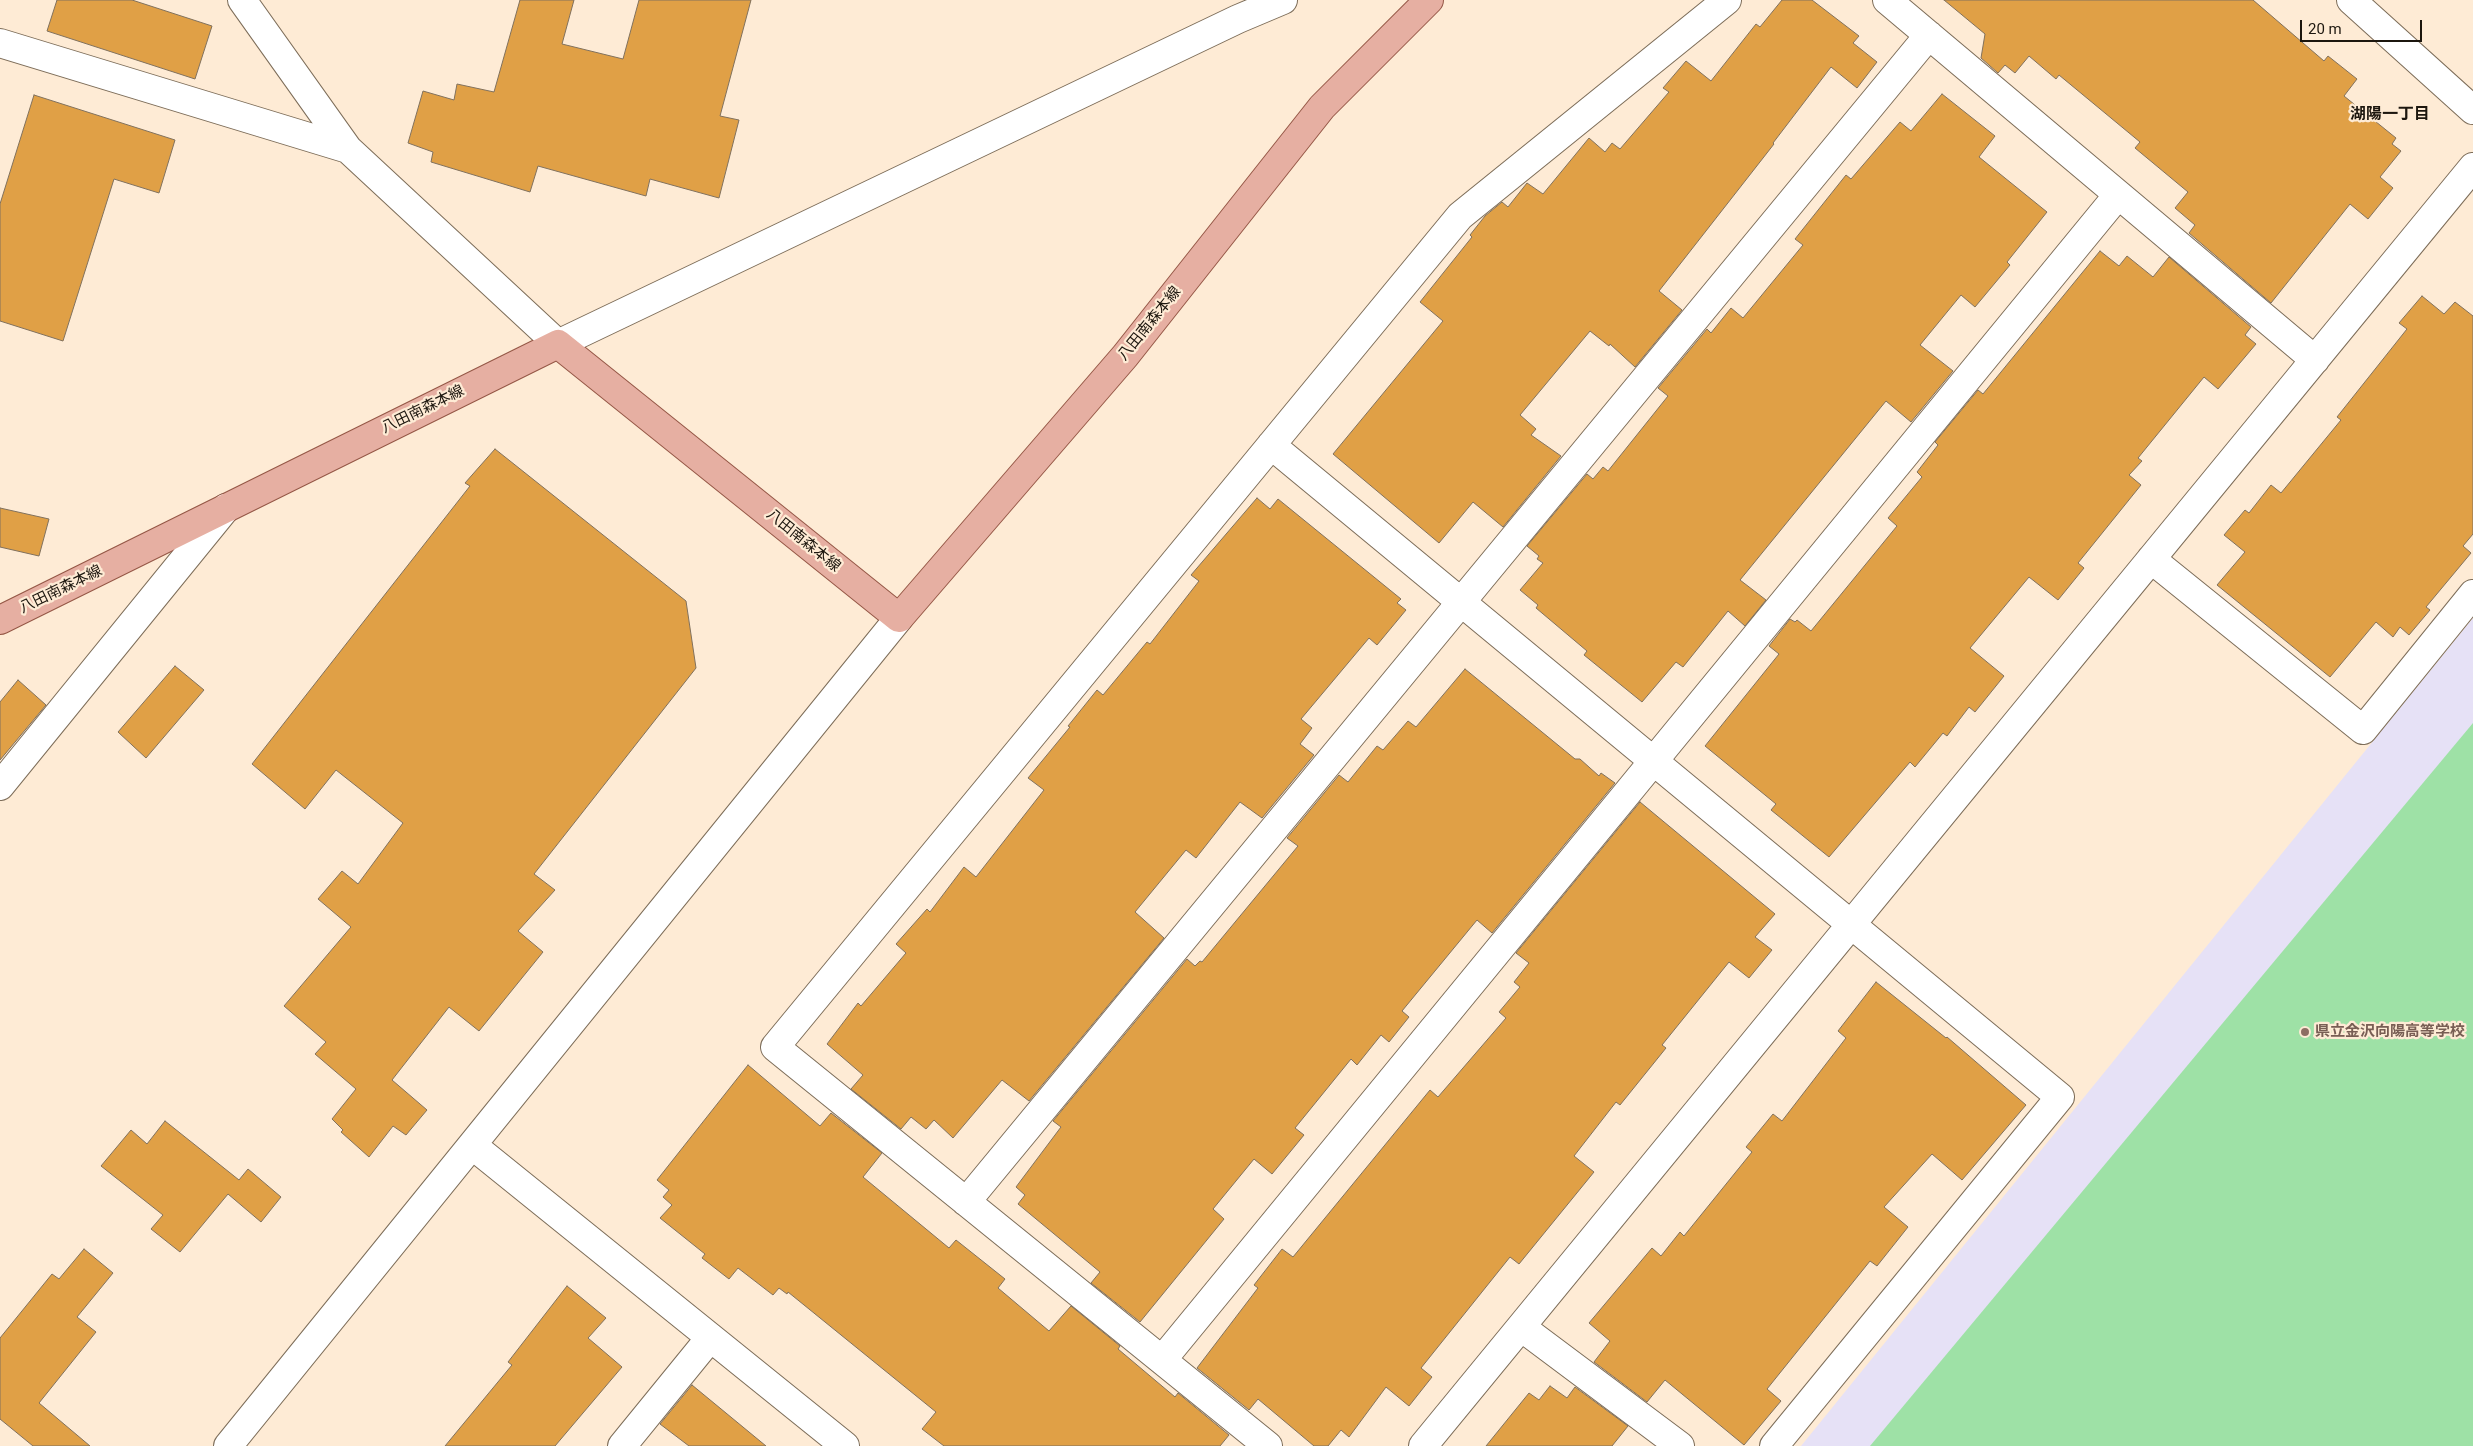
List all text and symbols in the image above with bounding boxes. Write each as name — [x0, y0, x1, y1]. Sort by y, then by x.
scale bar — [2303, 10, 2426, 42]
text: 20 m — [2308, 20, 2342, 38]
district label: 湖陽一丁目 — [2350, 105, 2430, 125]
street label: 八田南森本線 — [1115, 283, 1185, 365]
street label: 八田南森本線 — [379, 382, 467, 438]
street label: 八田南森本線 — [762, 506, 844, 576]
street label: 八田南森本線 — [17, 562, 105, 618]
place label: 県立金沢向陽高等学校 — [2315, 1023, 2465, 1041]
marker: 県立金沢向陽高等学校 — [2299, 1026, 2311, 1038]

